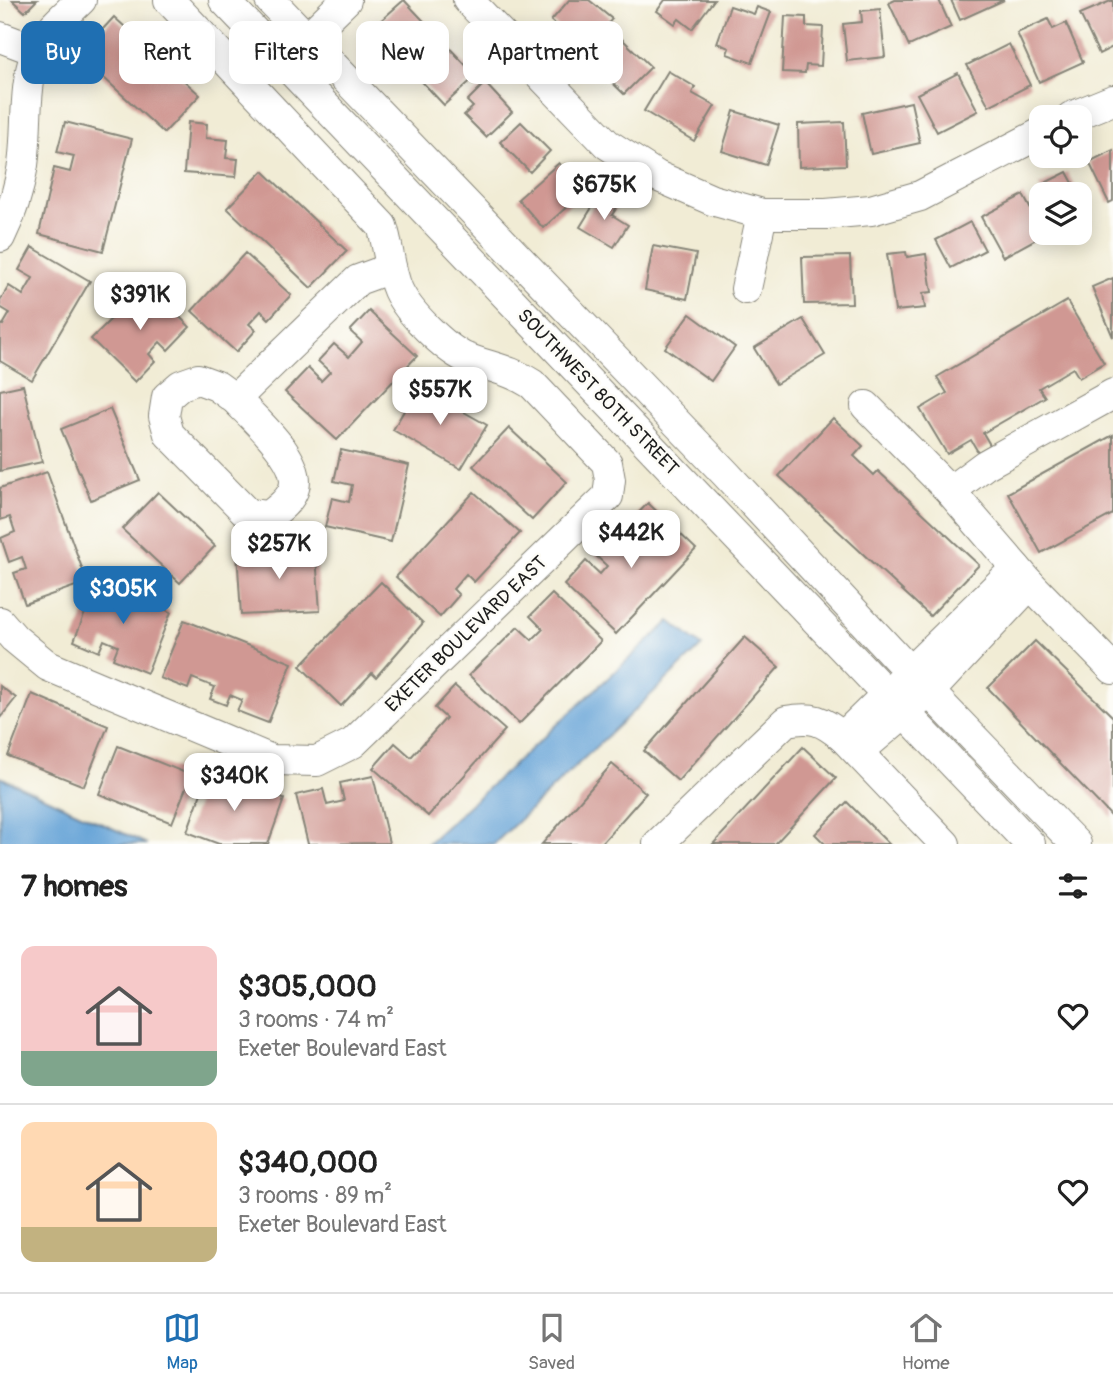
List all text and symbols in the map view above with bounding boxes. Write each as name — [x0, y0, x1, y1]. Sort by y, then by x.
chip: Buy — [21, 21, 105, 84]
chip: Rent — [119, 21, 215, 84]
chip: Filters — [229, 21, 342, 84]
chip: New — [356, 21, 449, 84]
chip: Apartment — [463, 21, 623, 84]
map controls — [1029, 105, 1092, 245]
button: locate — [1029, 105, 1092, 168]
pin: $675K — [555, 162, 653, 222]
text: $675K — [572, 170, 636, 199]
button: layers — [1029, 182, 1092, 245]
pin: $391K — [91, 272, 189, 332]
text: $391K — [110, 280, 170, 309]
street label: SOUTHWEST 80TH STREET — [512, 304, 684, 480]
pin: $557K — [391, 368, 489, 427]
text: $557K — [408, 375, 472, 404]
pin: $442K — [582, 510, 680, 570]
text: $442K — [598, 518, 664, 547]
pin: $257K — [230, 522, 328, 581]
text: $257K — [247, 529, 311, 558]
street label: EXETER BOULEVARD EAST — [380, 551, 552, 717]
pin: $305K — [74, 566, 172, 626]
text: $305K — [89, 574, 157, 603]
pin: $340K — [185, 754, 283, 813]
text: $340K — [200, 761, 268, 790]
icon: filters — [1054, 867, 1092, 905]
text: 7 homes — [21, 868, 128, 905]
text: $305,000 — [238, 968, 377, 1005]
icon: home — [77, 974, 161, 1058]
icon: heart — [1054, 997, 1092, 1035]
text: 3 rooms · 74 m² — [238, 1005, 394, 1034]
text: Exeter Boulevard East — [238, 1034, 446, 1063]
text: $340,000 — [238, 1144, 378, 1181]
icon: home — [77, 1150, 161, 1234]
icon: heart — [1054, 1173, 1092, 1211]
text: 3 rooms · 89 m² — [238, 1181, 392, 1210]
text: Exeter Boulevard East — [238, 1210, 446, 1239]
tab: Map — [163, 1309, 201, 1375]
tab: Saved — [528, 1309, 575, 1375]
tab: Home — [902, 1309, 950, 1375]

